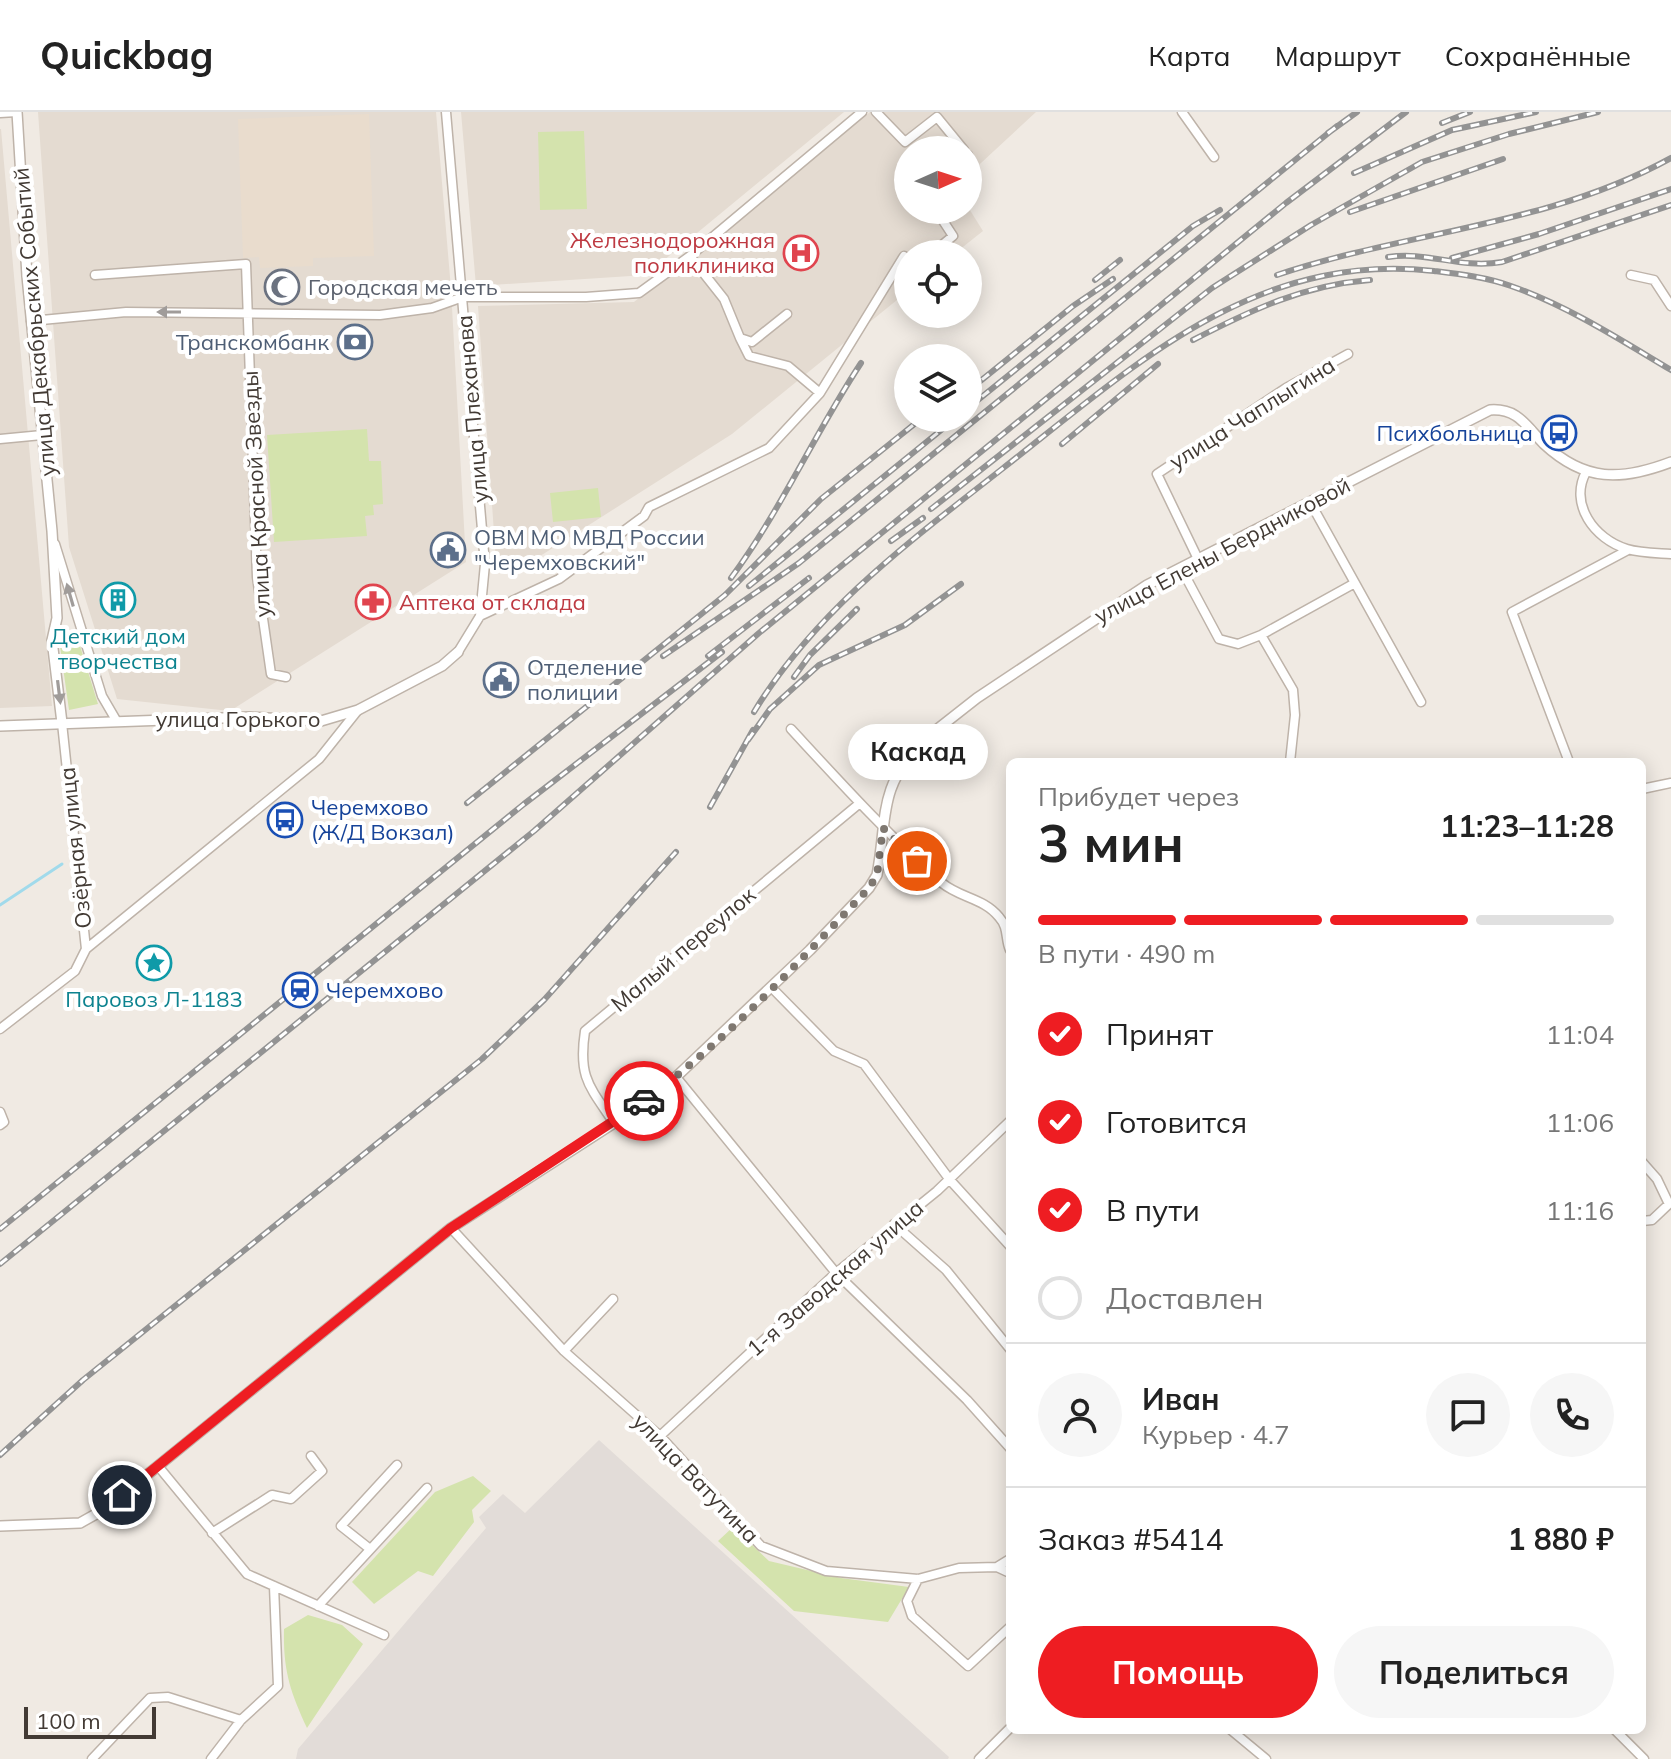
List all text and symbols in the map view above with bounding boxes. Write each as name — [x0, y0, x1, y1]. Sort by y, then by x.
text: Quickbag — [40, 31, 213, 79]
text: Карта — [1148, 38, 1231, 73]
text: Маршрут — [1275, 38, 1401, 73]
text: Сохранённые — [1445, 38, 1631, 73]
north arrow — [894, 136, 982, 224]
map controls — [894, 136, 982, 432]
street label: улица Декабрьских Событий — [7, 166, 61, 478]
place label: Железнодорожная поликлиника — [570, 226, 775, 279]
hospital icon: Железнодорожная поликлиника — [782, 234, 820, 272]
button: locate — [894, 240, 982, 328]
mosque icon: Городская мечеть — [263, 268, 301, 306]
place label: Городская мечеть — [308, 273, 498, 301]
one-way arrow — [156, 306, 181, 318]
street label: улица Плеханова — [450, 314, 494, 504]
bank icon: Транскомбанк — [336, 323, 374, 361]
place label: Транскомбанк — [176, 328, 329, 356]
button: layers — [894, 344, 982, 432]
street label: улица Чаплыгина — [1164, 351, 1340, 475]
street label: улица Красной Звезды — [236, 370, 276, 618]
bus stop icon: Психбольница — [1540, 414, 1578, 452]
place label: Психбольница — [1376, 419, 1533, 447]
street label: улица Елены Бердниковой — [1089, 470, 1355, 630]
place label: ОВМ МО МВД России "Черемховский" — [474, 523, 705, 576]
public building icon: ОВМ МО МВД России "Черемховский" — [429, 531, 467, 569]
building icon: Детский дом творчества — [99, 581, 137, 619]
one-way arrow — [63, 582, 76, 606]
pharmacy icon: Аптека от склада — [354, 583, 392, 621]
place label: Аптека от склада — [399, 588, 586, 616]
place label: Детский дом творчества — [50, 622, 186, 675]
place label: Отделение полиции — [527, 653, 643, 706]
public building icon: Отделение полиции — [482, 661, 520, 699]
one-way arrow — [52, 680, 65, 705]
street label: улица Горького — [156, 705, 320, 733]
callout: Каскад — [847, 725, 987, 781]
text: Каскад — [870, 735, 966, 768]
street label: Озёрная улица — [53, 766, 97, 930]
text: Прибудет через — [1038, 780, 1239, 813]
place label: Черемхово (Ж/Д Вокзал) — [311, 793, 455, 846]
bus stop icon: Черемхово (Ж/Д Вокзал) — [266, 801, 304, 839]
text: 11:23–11:28 — [1440, 807, 1614, 845]
text: 3 мин — [1038, 810, 1184, 875]
pin — [883, 827, 951, 895]
icon: bag — [895, 839, 939, 883]
street label: Малый переулок — [605, 880, 761, 1018]
text: В пути · 490 m — [1038, 937, 1215, 970]
place icon: Паровоз Л-1183 — [135, 944, 173, 982]
station icon: Черемхово — [281, 971, 319, 1009]
place label: Черемхово — [326, 976, 443, 1004]
place label: Паровоз Л-1183 — [65, 985, 243, 1013]
icon: check — [1038, 1012, 1082, 1056]
text: Принят — [1106, 1015, 1213, 1053]
text: 11:04 — [1546, 1018, 1614, 1051]
courier — [604, 1061, 684, 1141]
icon: car — [622, 1079, 666, 1123]
icon: check — [1038, 1100, 1082, 1144]
text: Готовится — [1106, 1103, 1247, 1141]
text: 11:06 — [1546, 1106, 1614, 1139]
icon: check — [1038, 1188, 1082, 1232]
text: В пути — [1106, 1191, 1200, 1229]
street label: 1-я Заводская улица — [741, 1194, 929, 1362]
text: 11:16 — [1546, 1194, 1614, 1227]
text: Доставлен — [1106, 1279, 1264, 1317]
button: person — [1038, 1373, 1122, 1457]
button: chat — [1426, 1373, 1510, 1457]
button: phone — [1530, 1373, 1614, 1457]
text: Иван — [1142, 1380, 1220, 1418]
street label: улица Ватутина — [627, 1407, 765, 1549]
text: Курьер · 4.7 — [1142, 1418, 1290, 1451]
pin — [88, 1461, 156, 1529]
icon: home — [100, 1473, 144, 1517]
text: Заказ #5414 — [1038, 1520, 1223, 1558]
text: 1 880 ₽ — [1508, 1520, 1614, 1558]
button: Помощь — [1038, 1626, 1318, 1718]
button: Поделиться — [1334, 1626, 1614, 1718]
scale bar — [24, 1703, 156, 1739]
text: 100 m — [36, 1707, 101, 1735]

